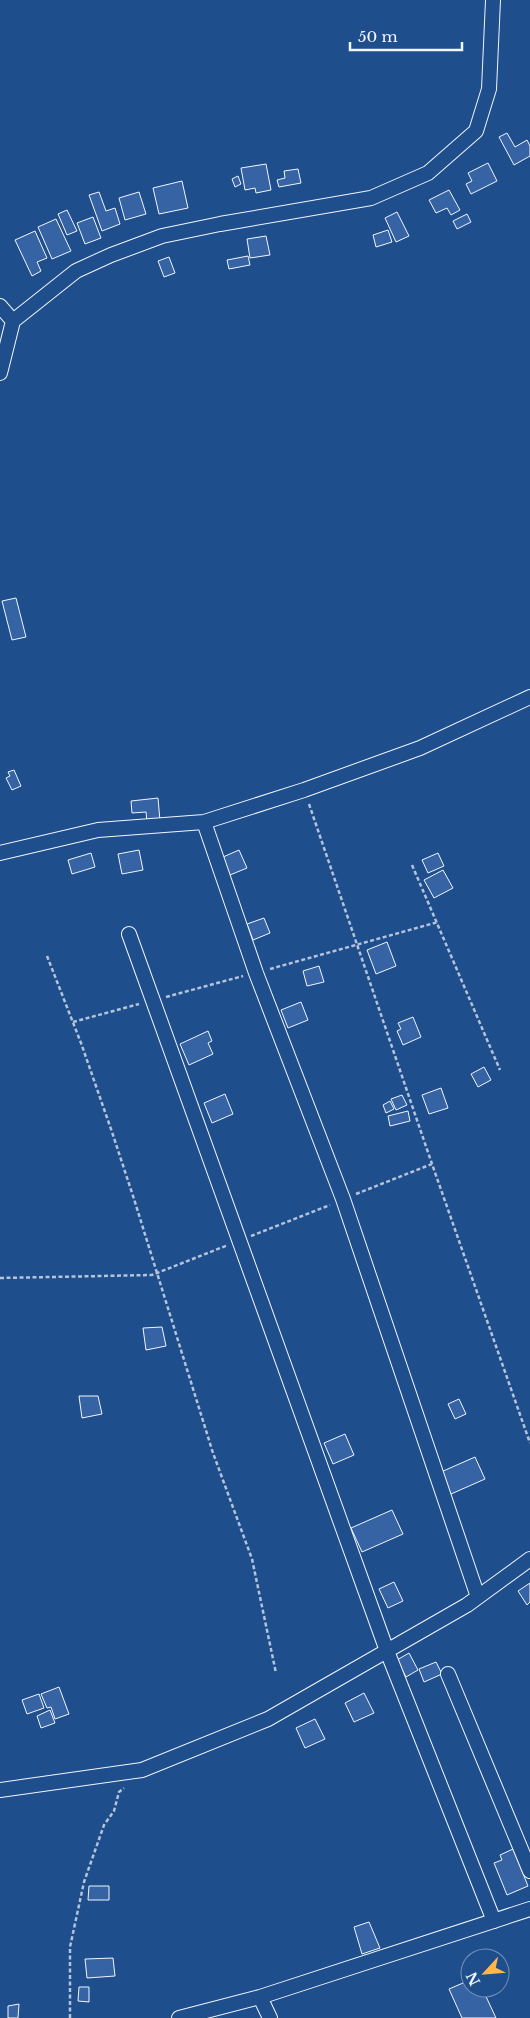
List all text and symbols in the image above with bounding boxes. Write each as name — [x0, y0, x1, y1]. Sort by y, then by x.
scale bar — [350, 20, 462, 52]
text: 50 m — [358, 27, 398, 46]
north arrow — [460, 1948, 510, 1998]
text: N — [462, 1969, 484, 1989]

